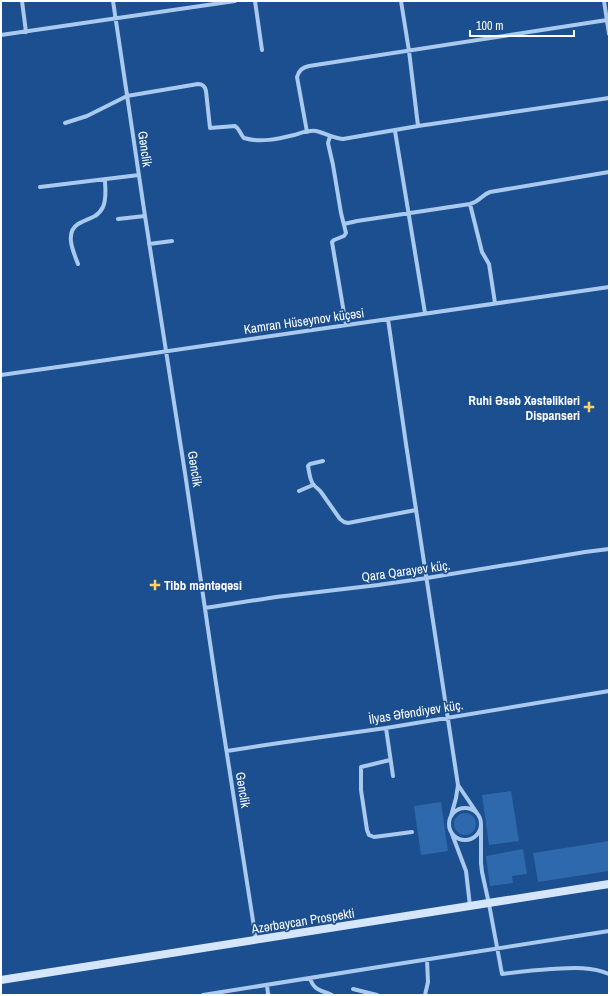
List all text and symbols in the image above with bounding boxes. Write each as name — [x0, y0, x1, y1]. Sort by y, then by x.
scale bar — [470, 12, 574, 38]
text: 100 m — [476, 18, 503, 34]
street label: Gənclik — [134, 130, 156, 169]
street label: Kamran Hüseynov küçəsi — [243, 304, 365, 338]
place label: Ruhi Əsəb Xəstəlikləri Dispanseri — [468, 392, 580, 424]
marker: Ruhi Əsəb Xəstəlikləri Dispanseri — [583, 401, 595, 413]
street label: Gənclik — [184, 450, 206, 489]
street label: Qara Qarayev küç. — [361, 556, 452, 586]
place label: Tibb məntəqəsi — [164, 577, 242, 594]
marker: Tibb məntəqəsi — [149, 579, 161, 591]
street label: İlyas Əfəndiyev küç. — [368, 696, 465, 728]
street label: Gənclik — [232, 771, 254, 810]
street label: Azərbaycan Prospekti — [249, 904, 356, 938]

